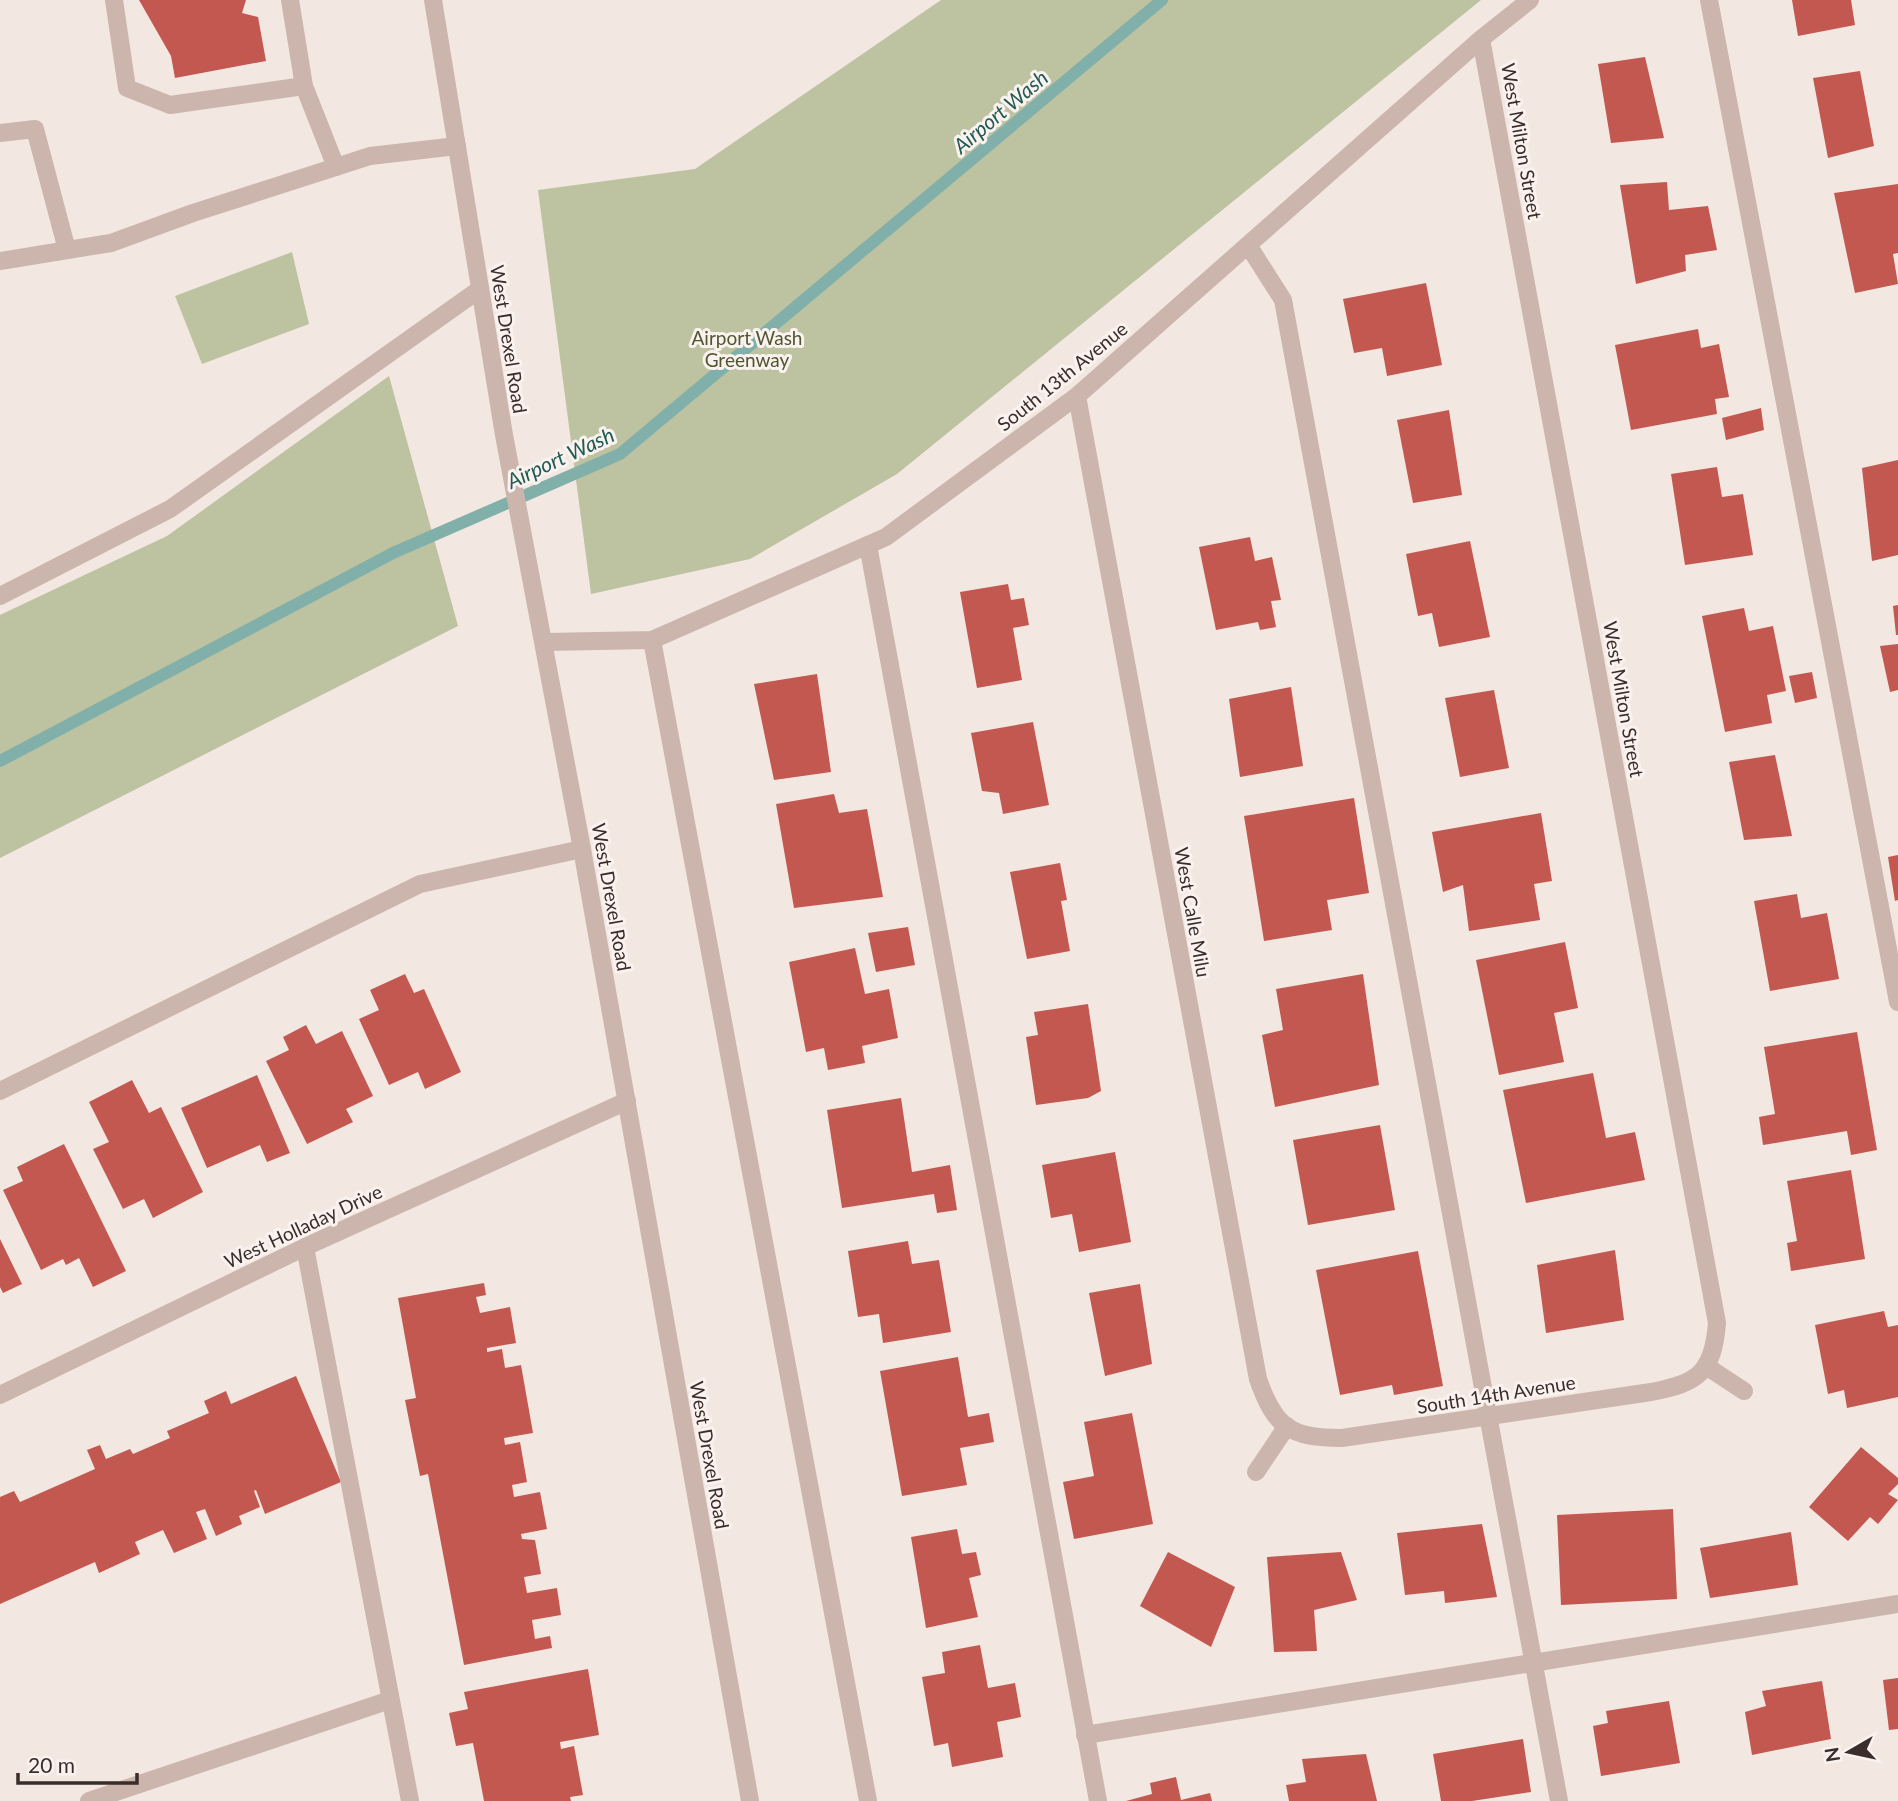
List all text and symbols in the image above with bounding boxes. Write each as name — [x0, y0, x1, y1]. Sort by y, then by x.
street label: West Milton Street — [1497, 61, 1547, 221]
water label: Airport Wash — [947, 64, 1052, 158]
street label: West Drexel Road — [486, 263, 532, 415]
street label: South 13th Avenue — [992, 317, 1132, 435]
park label: Airport Wash Greenway — [692, 326, 802, 371]
water label: Airport Wash — [501, 421, 618, 493]
street label: West Milton Street — [1599, 619, 1649, 779]
street label: West Drexel Road — [588, 821, 636, 973]
street label: West Calle Milu — [1170, 845, 1216, 979]
street label: West Holladay Drive — [221, 1179, 385, 1273]
street label: South 14th Avenue — [1415, 1370, 1577, 1418]
street label: West Drexel Road — [686, 1379, 734, 1531]
north arrow — [1814, 1717, 1884, 1787]
scale bar — [18, 1742, 136, 1786]
text: N — [1819, 1746, 1844, 1764]
text: 20 m — [28, 1752, 75, 1777]

